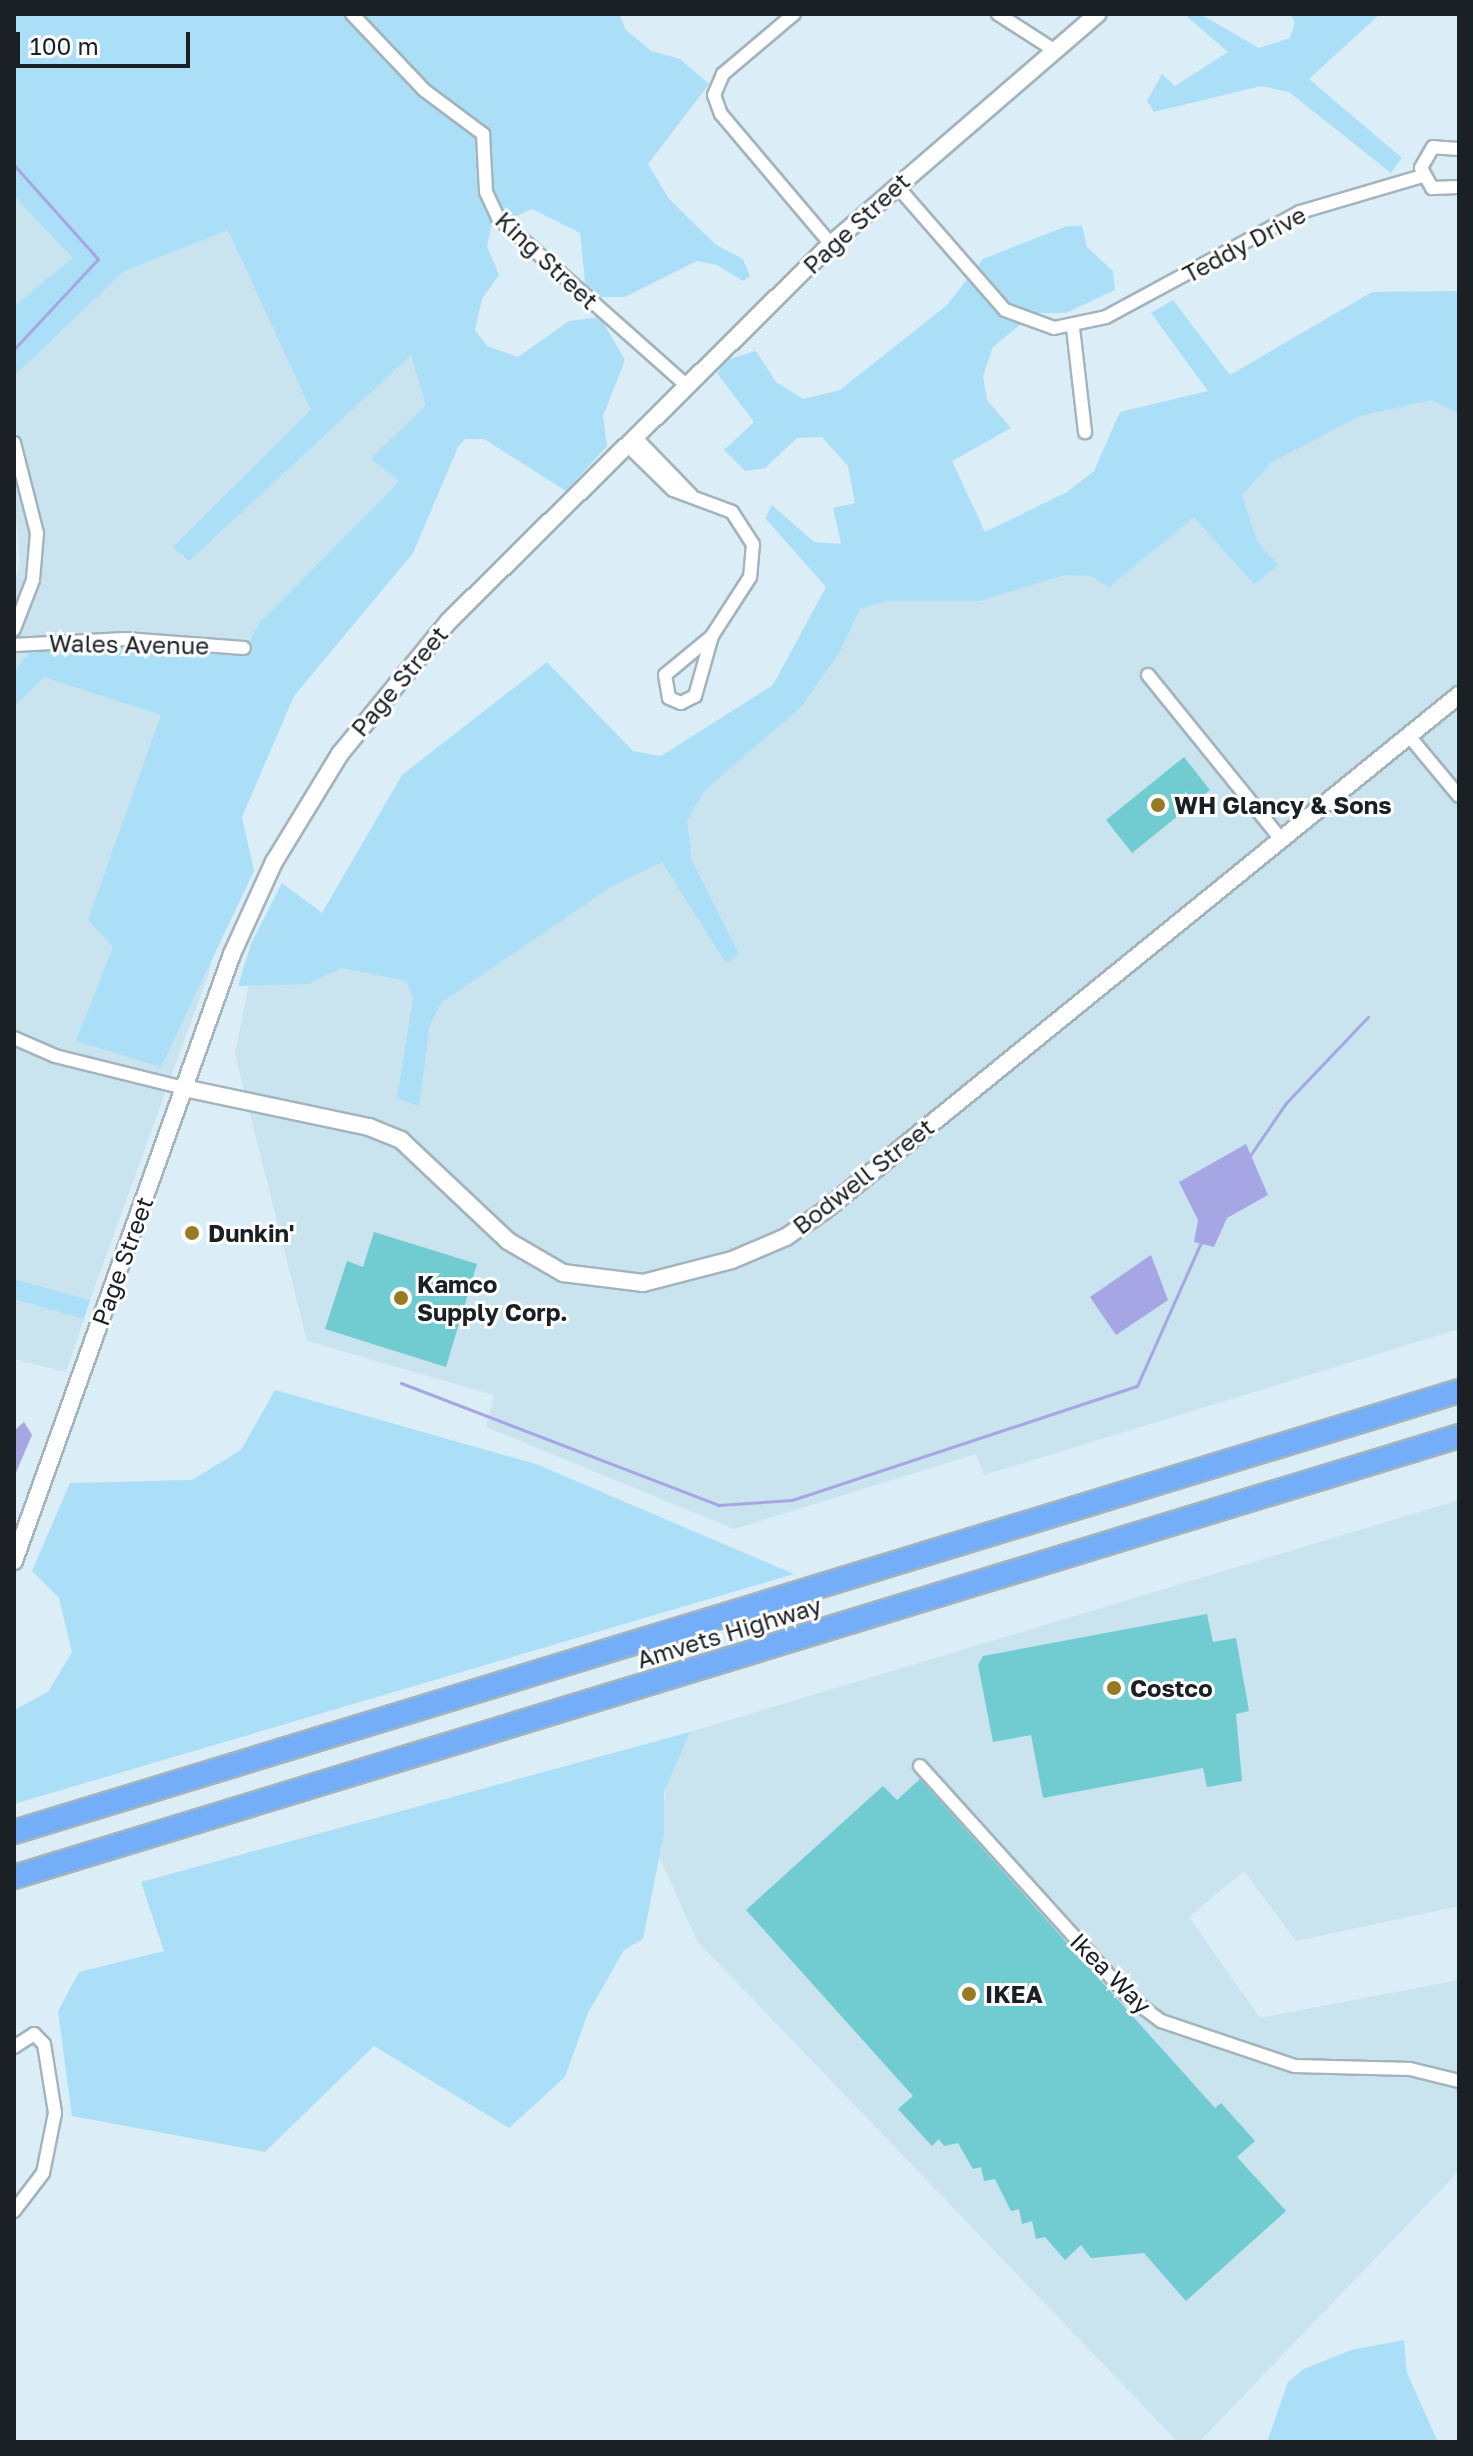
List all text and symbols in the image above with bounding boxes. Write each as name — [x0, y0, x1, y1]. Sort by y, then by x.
scale bar — [20, 16, 194, 66]
text: 100 m — [30, 31, 99, 60]
street label: Page Street — [797, 167, 915, 279]
street label: Teddy Drive — [1178, 200, 1310, 288]
street label: King Street — [490, 205, 604, 315]
street label: Page Street — [345, 620, 453, 742]
street label: Wales Avenue — [49, 628, 209, 660]
place label: WH Glancy & Sons — [1174, 791, 1392, 819]
marker: WH Glancy & Sons — [1149, 796, 1167, 814]
street label: Bodwell Street — [787, 1112, 939, 1240]
street label: Page Street — [85, 1193, 159, 1329]
place label: Dunkin' — [208, 1219, 295, 1247]
marker: Dunkin' — [183, 1224, 201, 1242]
place label: Kamco Supply Corp. — [417, 1270, 568, 1326]
marker: Kamco Supply Corp. — [392, 1289, 410, 1307]
street label: Amvets Highway — [633, 1590, 825, 1674]
place label: Costco — [1130, 1674, 1213, 1702]
marker: Costco — [1105, 1679, 1123, 1697]
street label: Ikea Way — [1065, 1927, 1157, 2019]
place label: IKEA — [985, 1980, 1043, 2008]
marker: IKEA — [960, 1985, 978, 2003]

